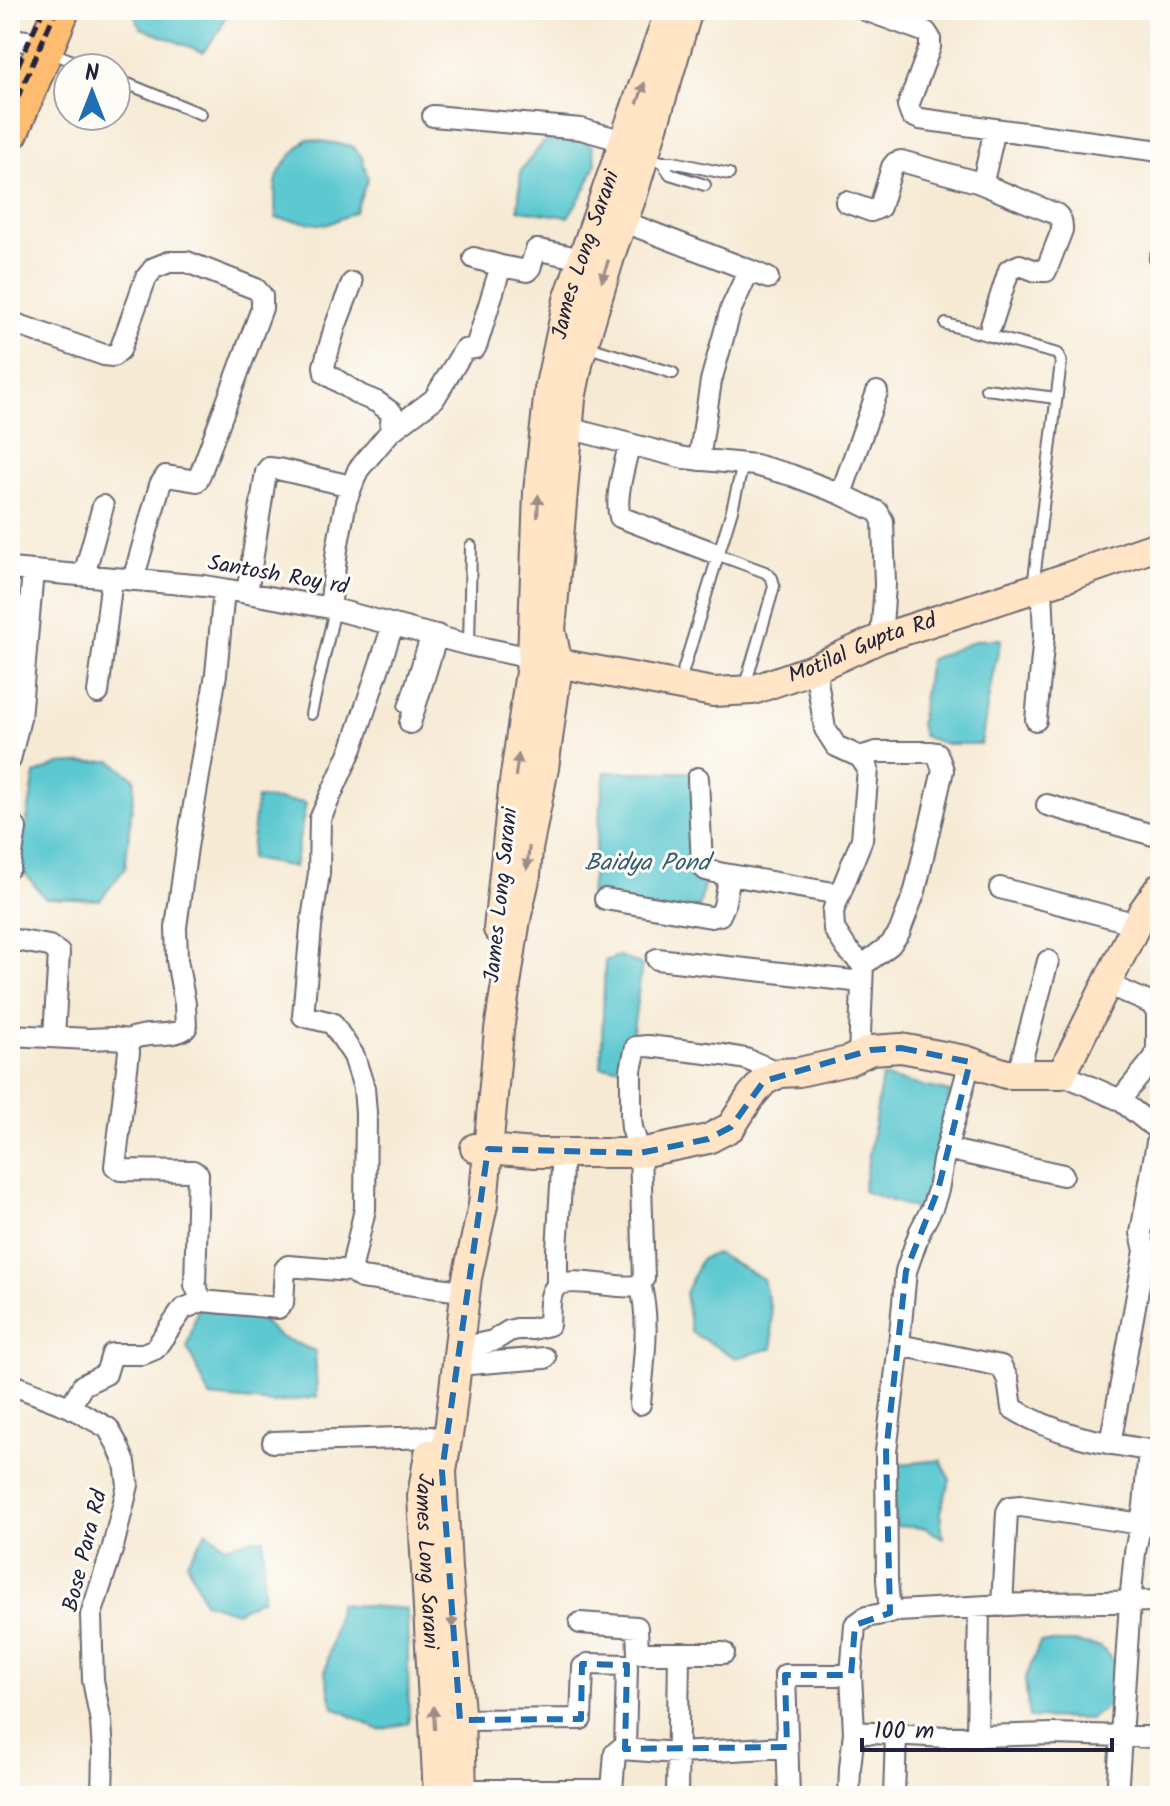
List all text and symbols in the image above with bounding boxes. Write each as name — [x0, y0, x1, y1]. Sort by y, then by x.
north arrow — [52, 52, 132, 132]
text: N — [85, 57, 99, 92]
one-way arrow — [635, 81, 647, 105]
street label: James Long Sarani — [543, 165, 630, 343]
one-way arrow — [598, 259, 611, 283]
one-way arrow — [531, 493, 544, 518]
street label: Santosh Roy rd — [205, 546, 352, 606]
street label: Motilal Gupta Rd — [783, 603, 942, 694]
one-way arrow — [511, 752, 524, 777]
street label: James Long Sarani — [475, 805, 529, 984]
water label: Baidya Pond — [584, 844, 715, 883]
one-way arrow — [521, 846, 534, 871]
street label: James Long Sarani — [404, 1471, 448, 1651]
street label: Bose Para Rd — [54, 1485, 118, 1616]
one-way arrow — [445, 1605, 458, 1630]
scale bar — [862, 1702, 1112, 1752]
one-way arrow — [427, 1705, 440, 1730]
text: 100 m — [874, 1712, 934, 1751]

